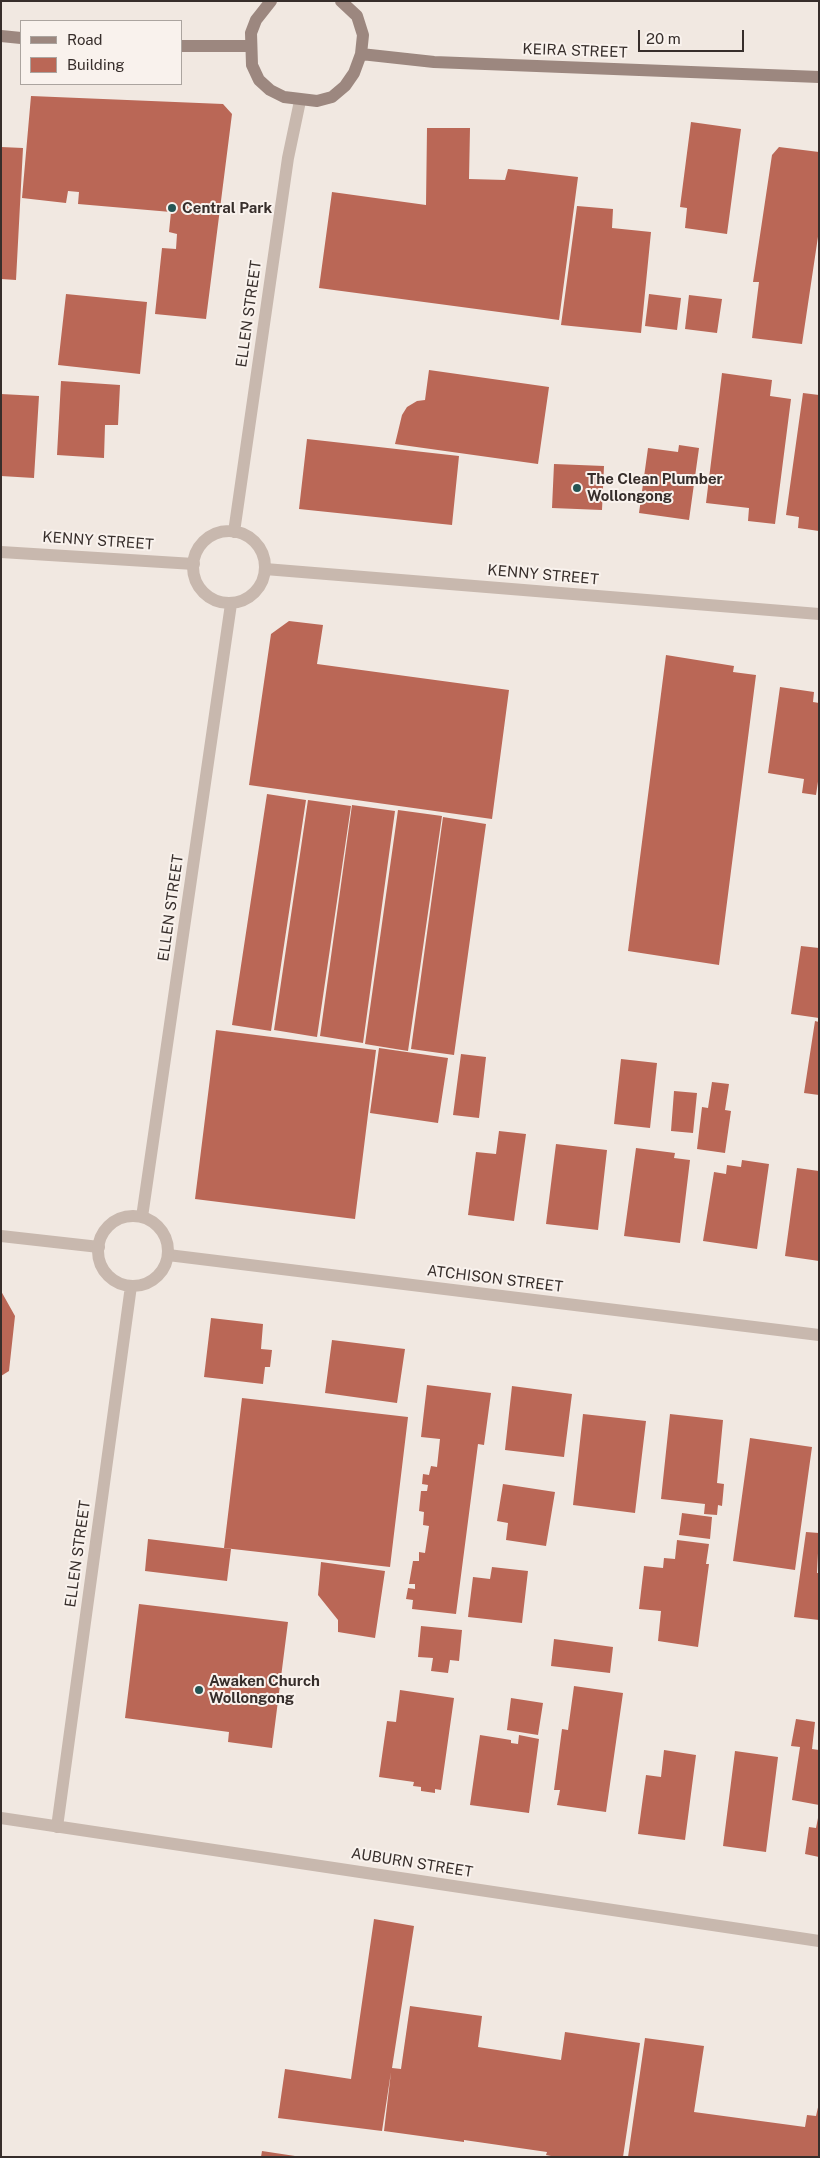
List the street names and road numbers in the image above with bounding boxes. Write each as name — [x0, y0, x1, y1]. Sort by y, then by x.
street label: KEIRA STREET — [522, 40, 628, 62]
street label: ELLEN STREET — [233, 259, 265, 369]
street label: KENNY STREET — [42, 528, 154, 554]
street label: KENNY STREET — [487, 561, 599, 589]
street label: ELLEN STREET — [155, 853, 187, 963]
street label: ATCHISON STREET — [426, 1262, 564, 1296]
street label: ELLEN STREET — [62, 1499, 94, 1609]
street label: AUBURN STREET — [350, 1844, 474, 1882]

